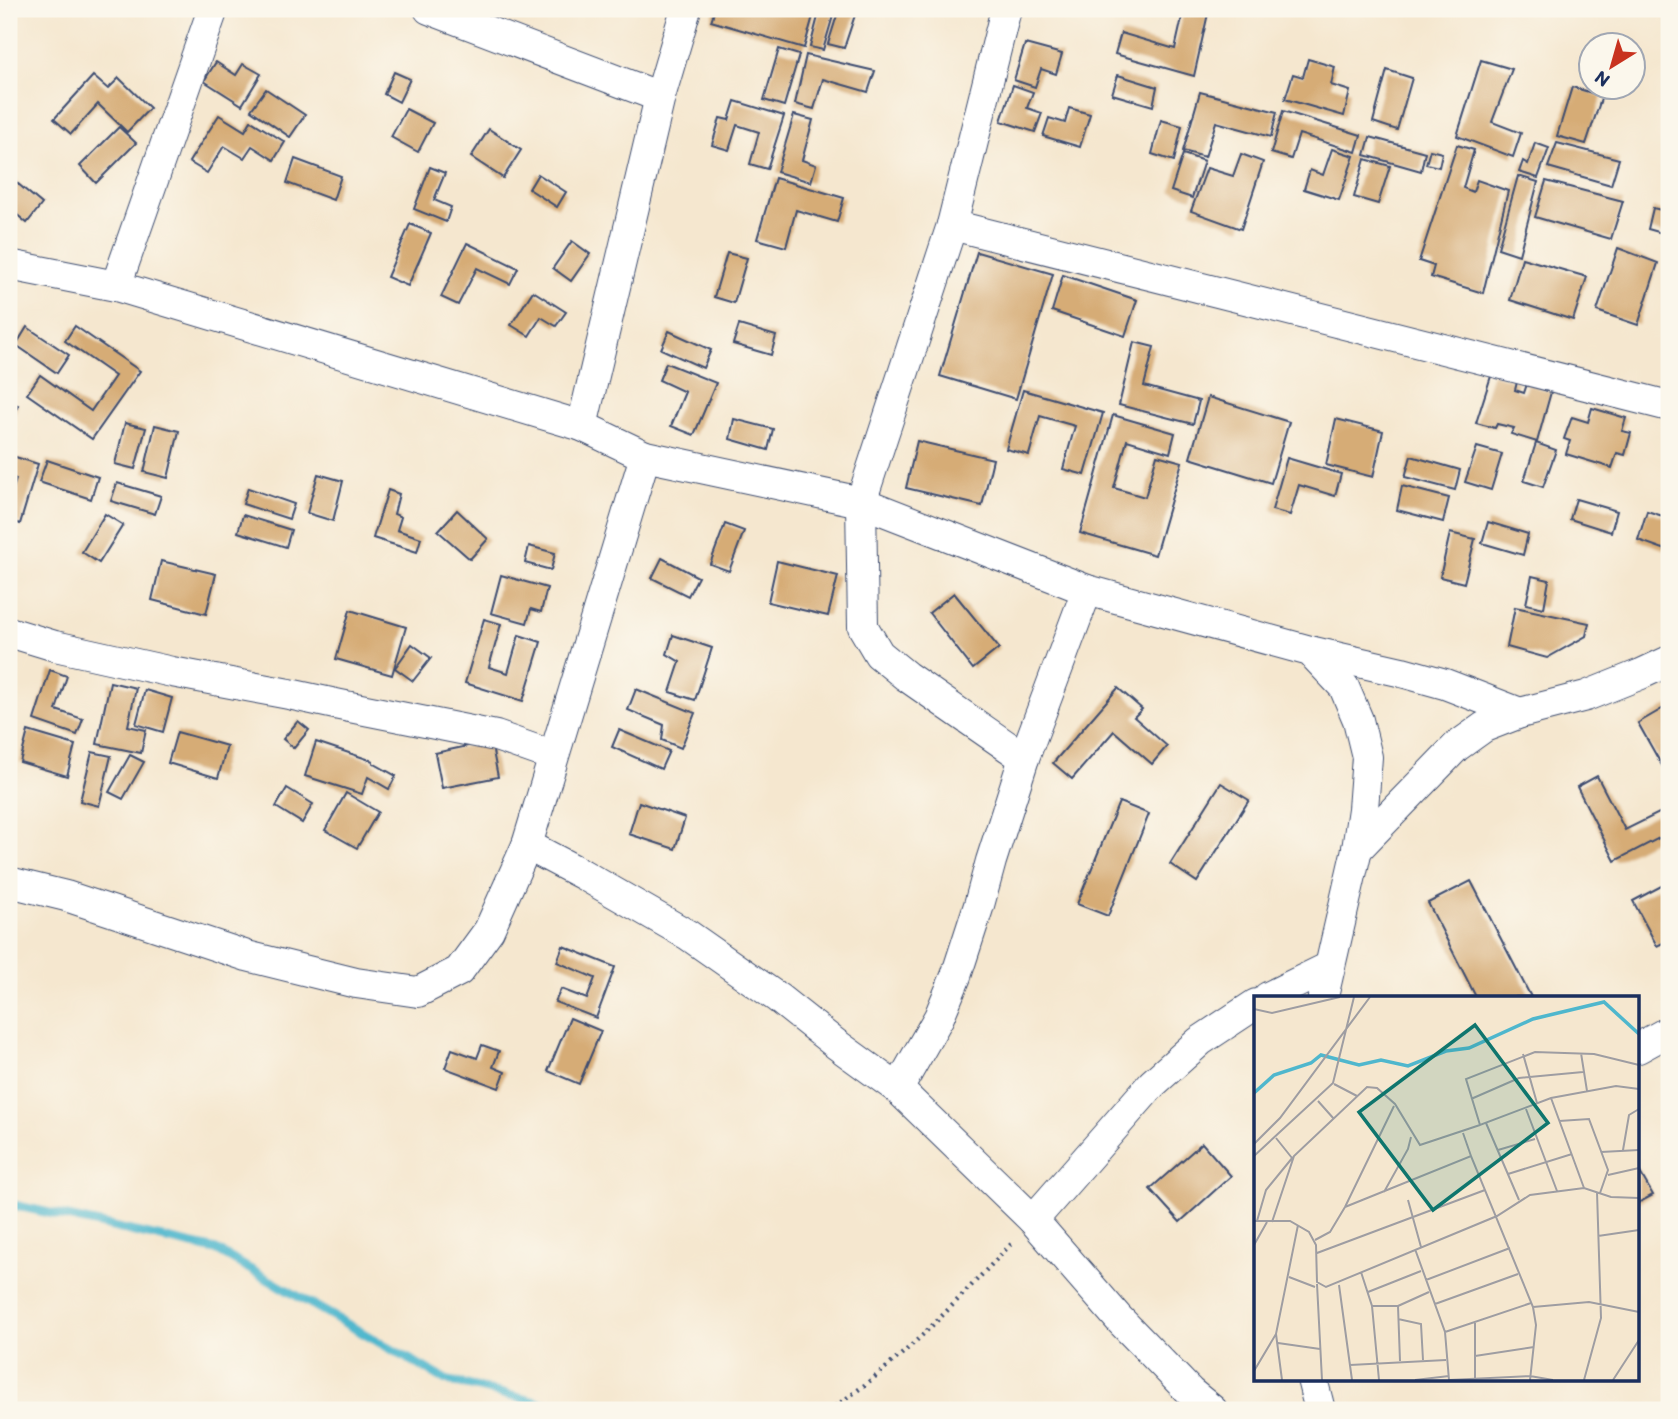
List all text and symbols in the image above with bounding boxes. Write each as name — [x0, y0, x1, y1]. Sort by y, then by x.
north arrow — [1576, 32, 1646, 102]
text: N — [1590, 66, 1614, 92]
inset map — [1254, 996, 1640, 1380]

